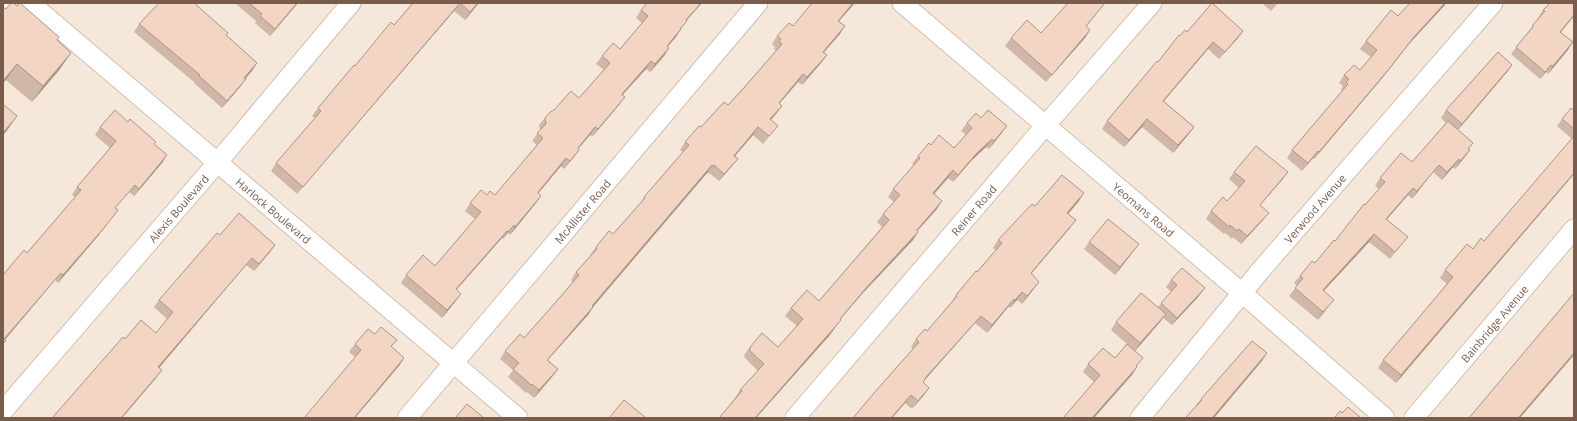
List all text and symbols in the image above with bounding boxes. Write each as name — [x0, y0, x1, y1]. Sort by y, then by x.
street label: Verwood Avenue — [1280, 170, 1349, 246]
street label: Alexis Boulevard — [145, 171, 211, 245]
street label: Harlock Boulevard — [233, 174, 315, 247]
street label: McAllister Road — [551, 176, 613, 246]
street label: Yeomans Road — [1110, 179, 1178, 240]
street label: Reiner Road — [947, 181, 999, 238]
street label: Bainbridge Avenue — [1457, 282, 1531, 365]

